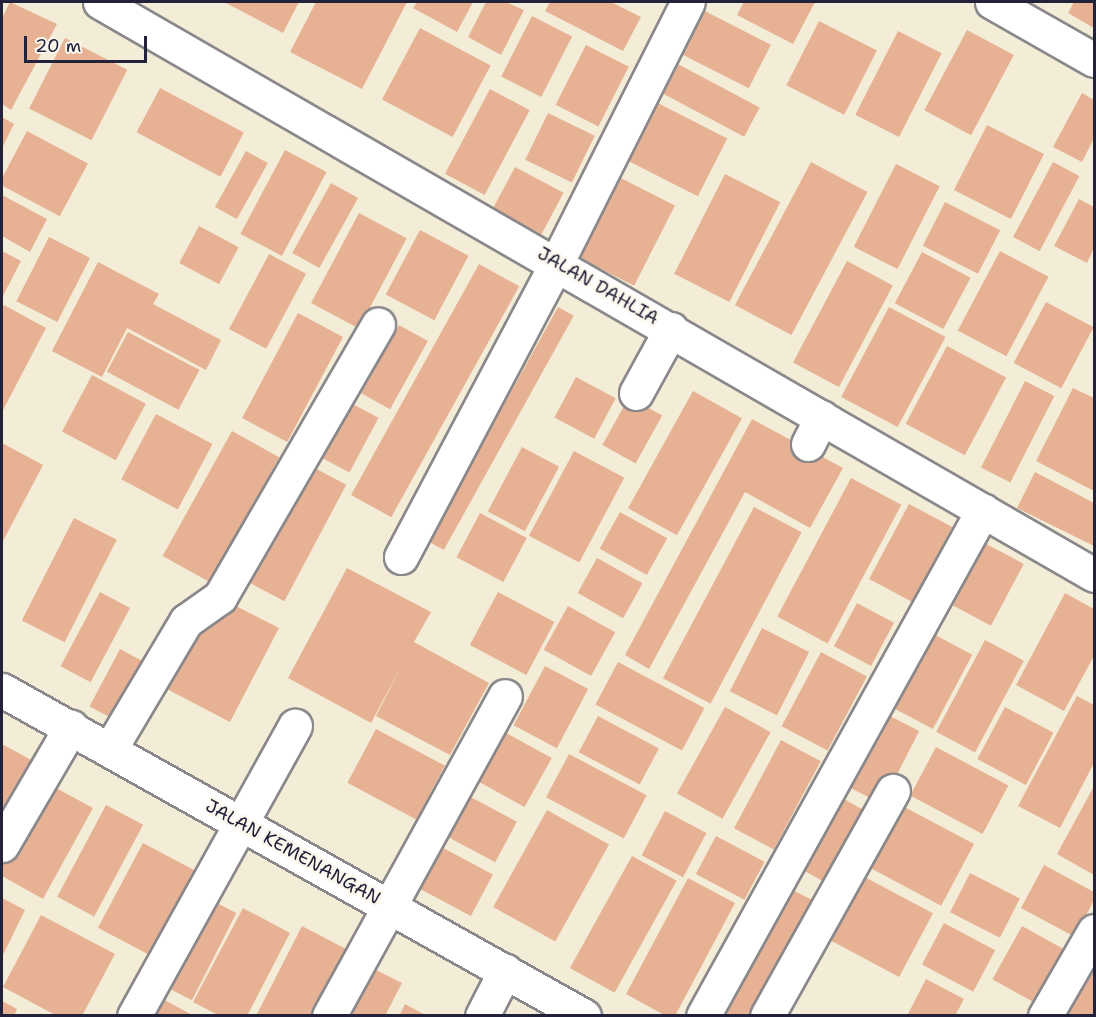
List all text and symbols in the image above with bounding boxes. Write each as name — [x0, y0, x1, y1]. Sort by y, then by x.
scale bar — [27, 24, 150, 62]
text: 20 m — [35, 34, 81, 58]
street label: JALAN DAHLIA — [534, 243, 662, 329]
street label: JALAN KEMENANGAN — [202, 795, 384, 909]

